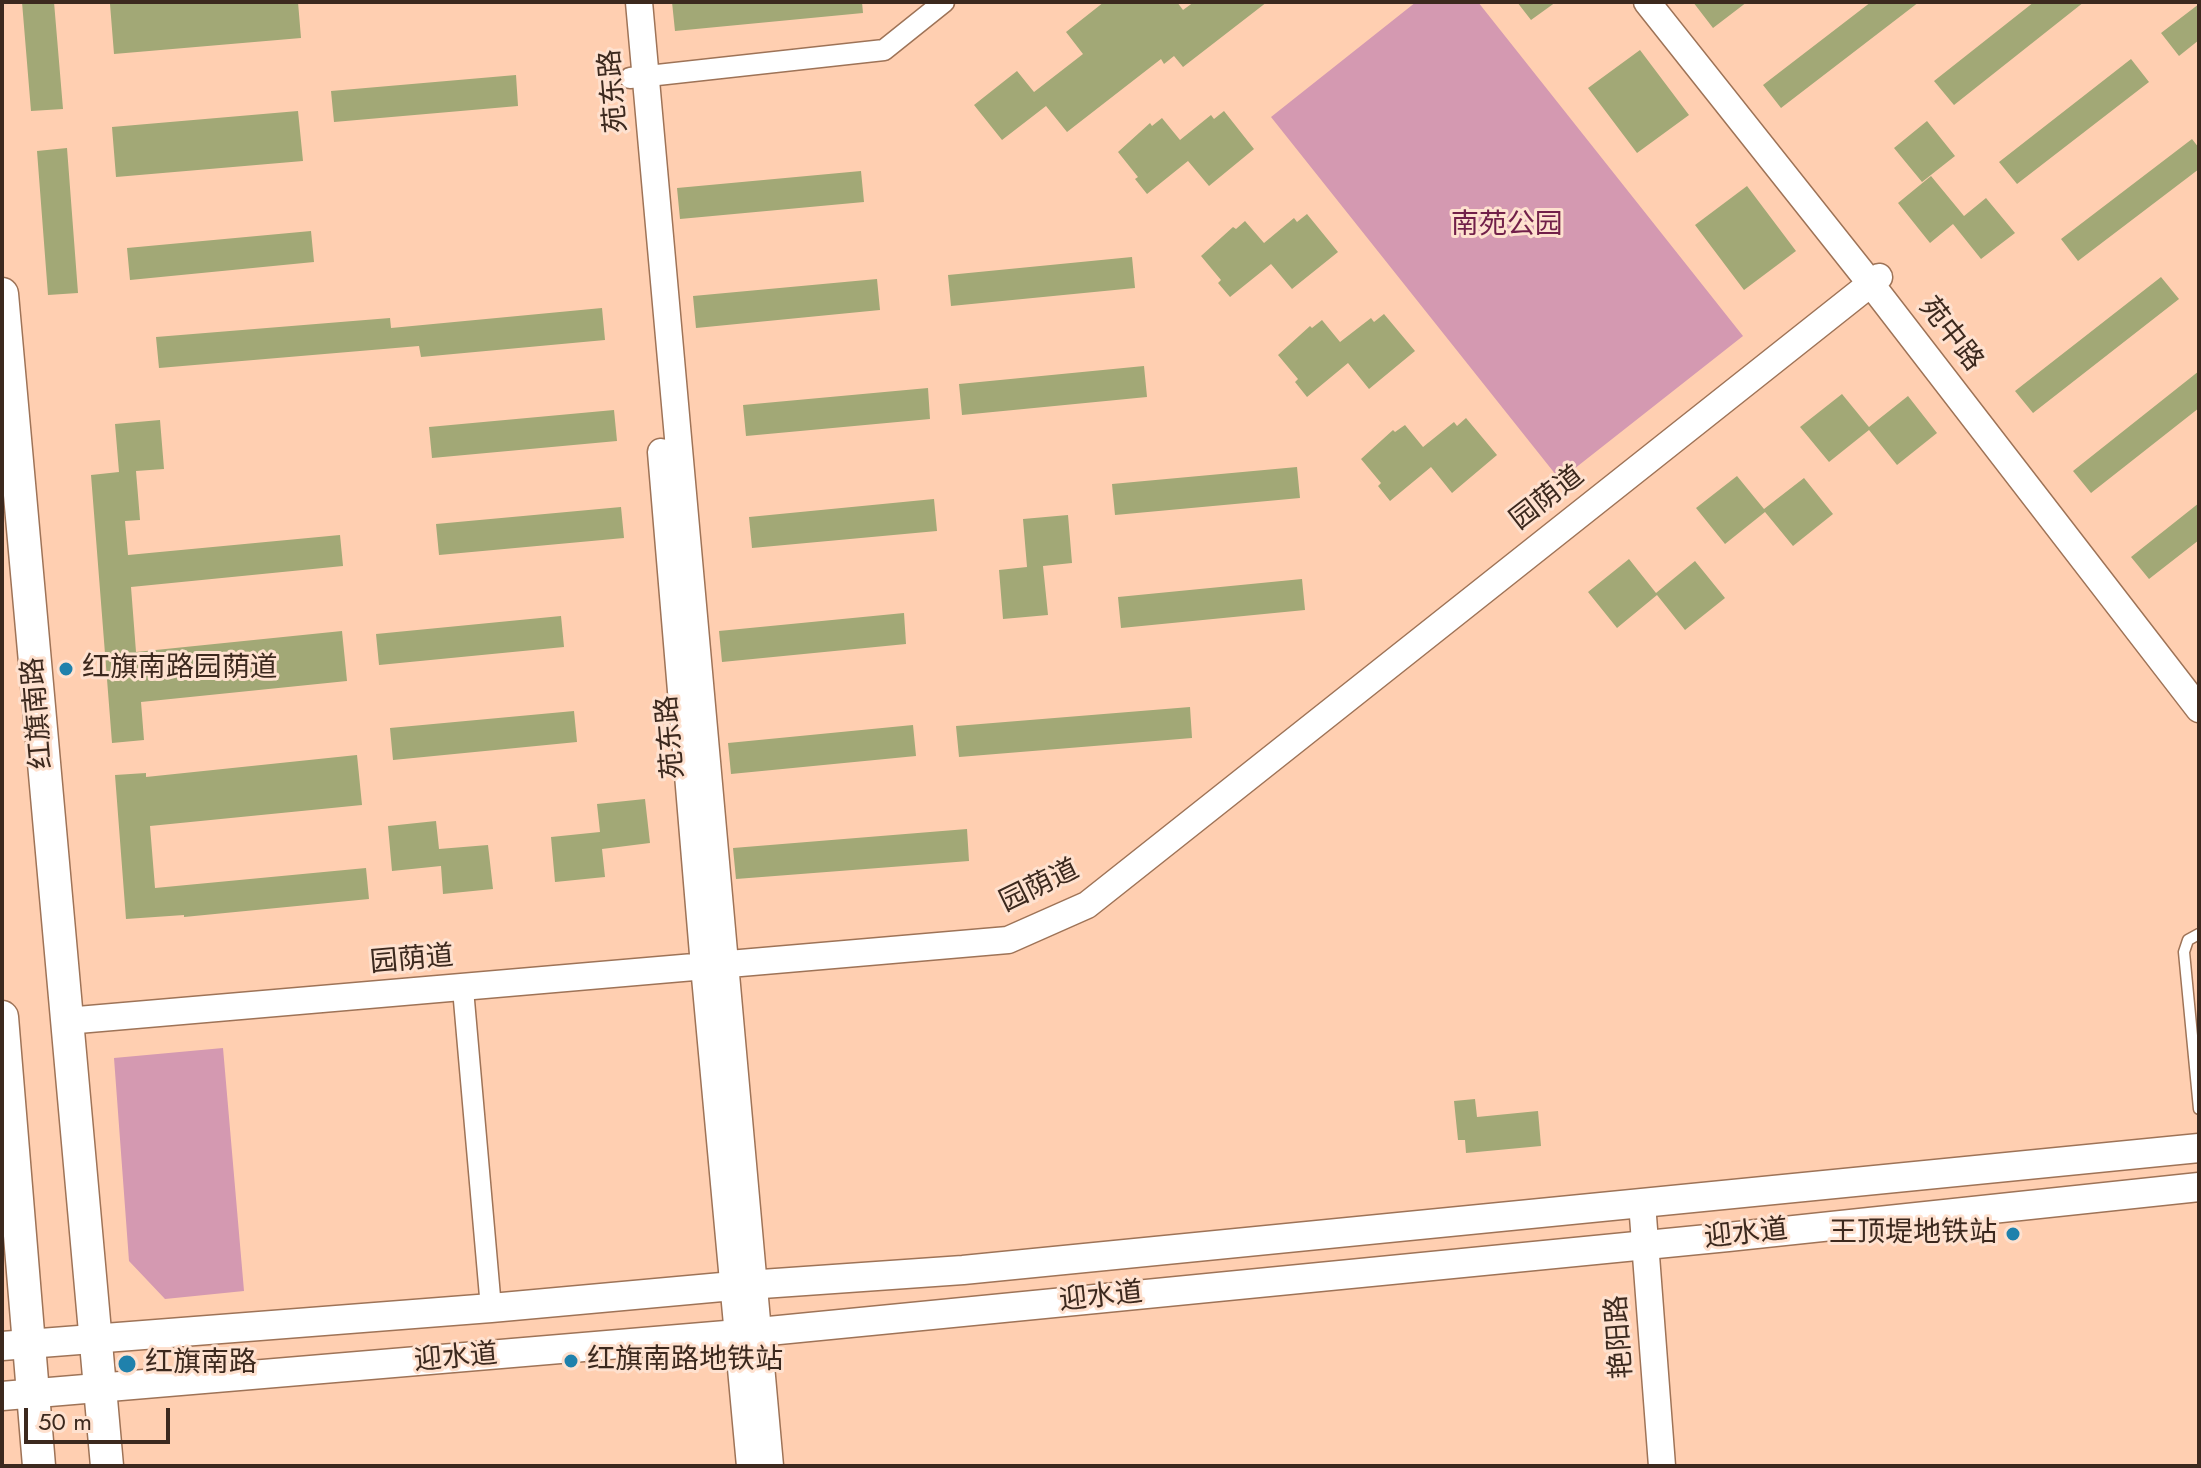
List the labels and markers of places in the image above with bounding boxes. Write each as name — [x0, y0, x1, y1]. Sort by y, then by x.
place label: 红旗南路园荫道 — [82, 652, 278, 686]
marker: 红旗南路园荫道 — [57, 660, 75, 678]
place label: 王顶堤地铁站 — [1829, 1217, 1997, 1251]
marker: 王顶堤地铁站 — [2004, 1225, 2022, 1243]
place label: 红旗南路地铁站 — [587, 1344, 783, 1378]
place label: 红旗南路 — [145, 1347, 257, 1381]
marker: 红旗南路地铁站 — [562, 1352, 580, 1370]
marker: 红旗南路 — [116, 1353, 138, 1375]

